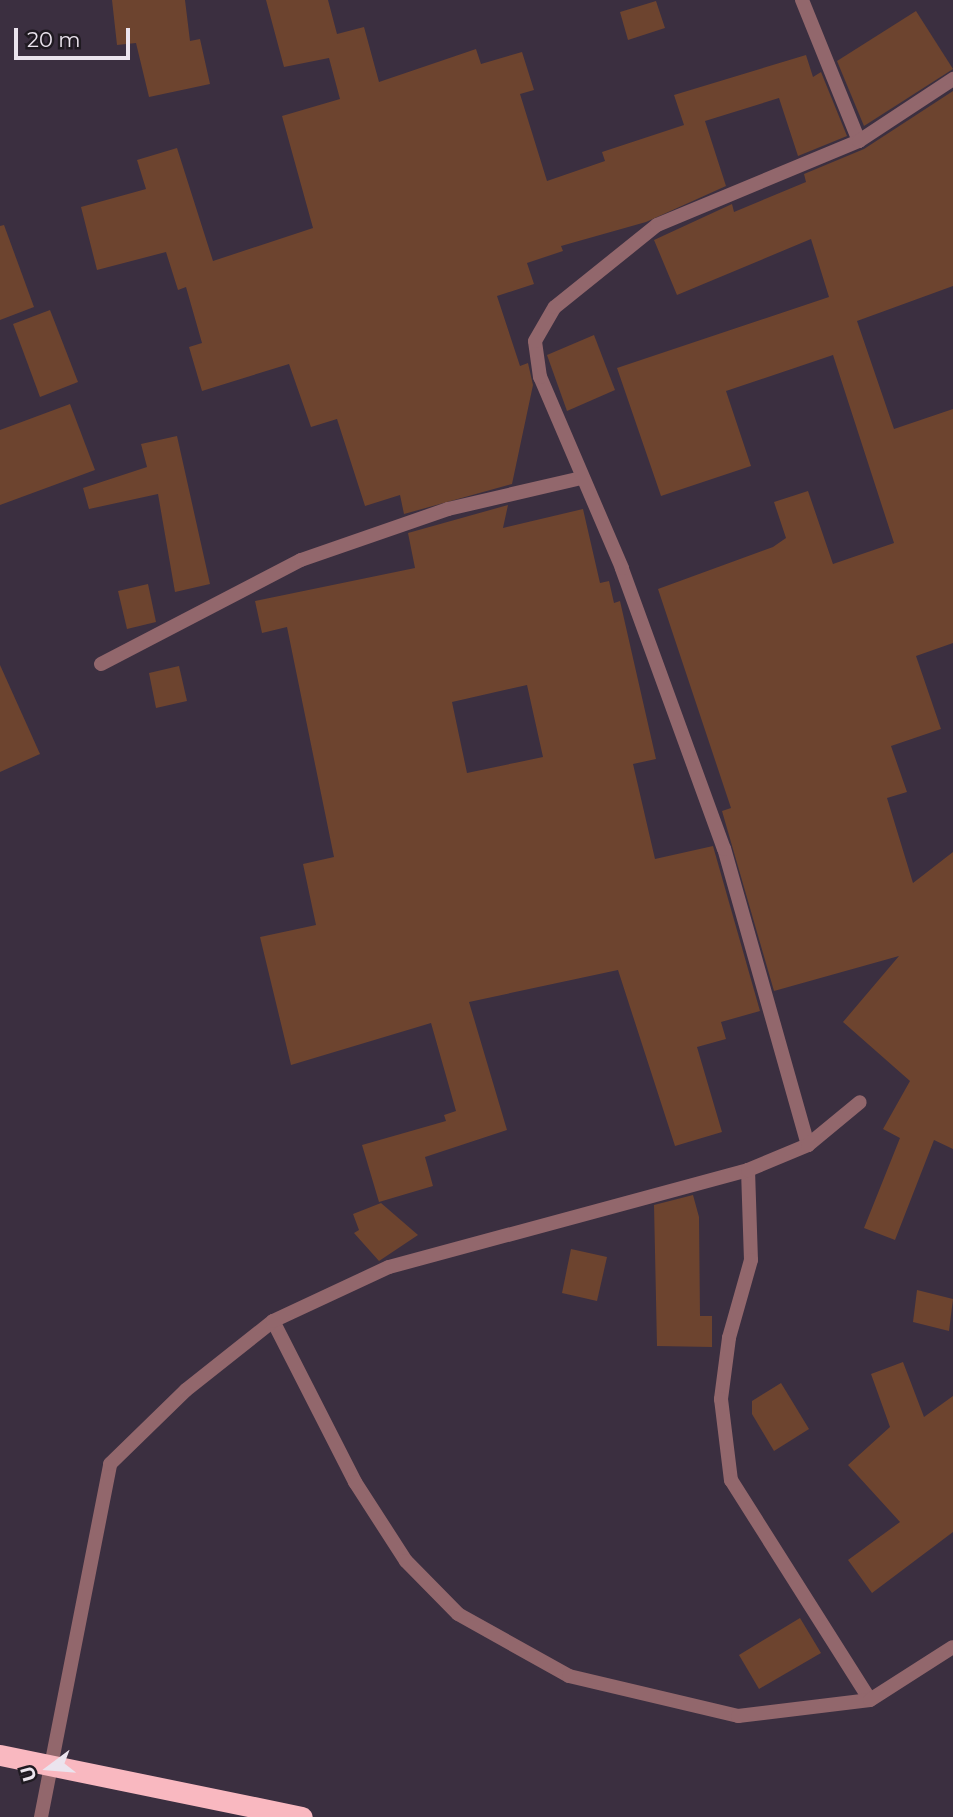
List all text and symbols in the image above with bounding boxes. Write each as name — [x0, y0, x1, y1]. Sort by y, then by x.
scale bar — [18, 14, 133, 58]
text: 20 m — [27, 27, 81, 52]
north arrow — [14, 1733, 84, 1803]
text: U — [15, 1764, 41, 1784]

